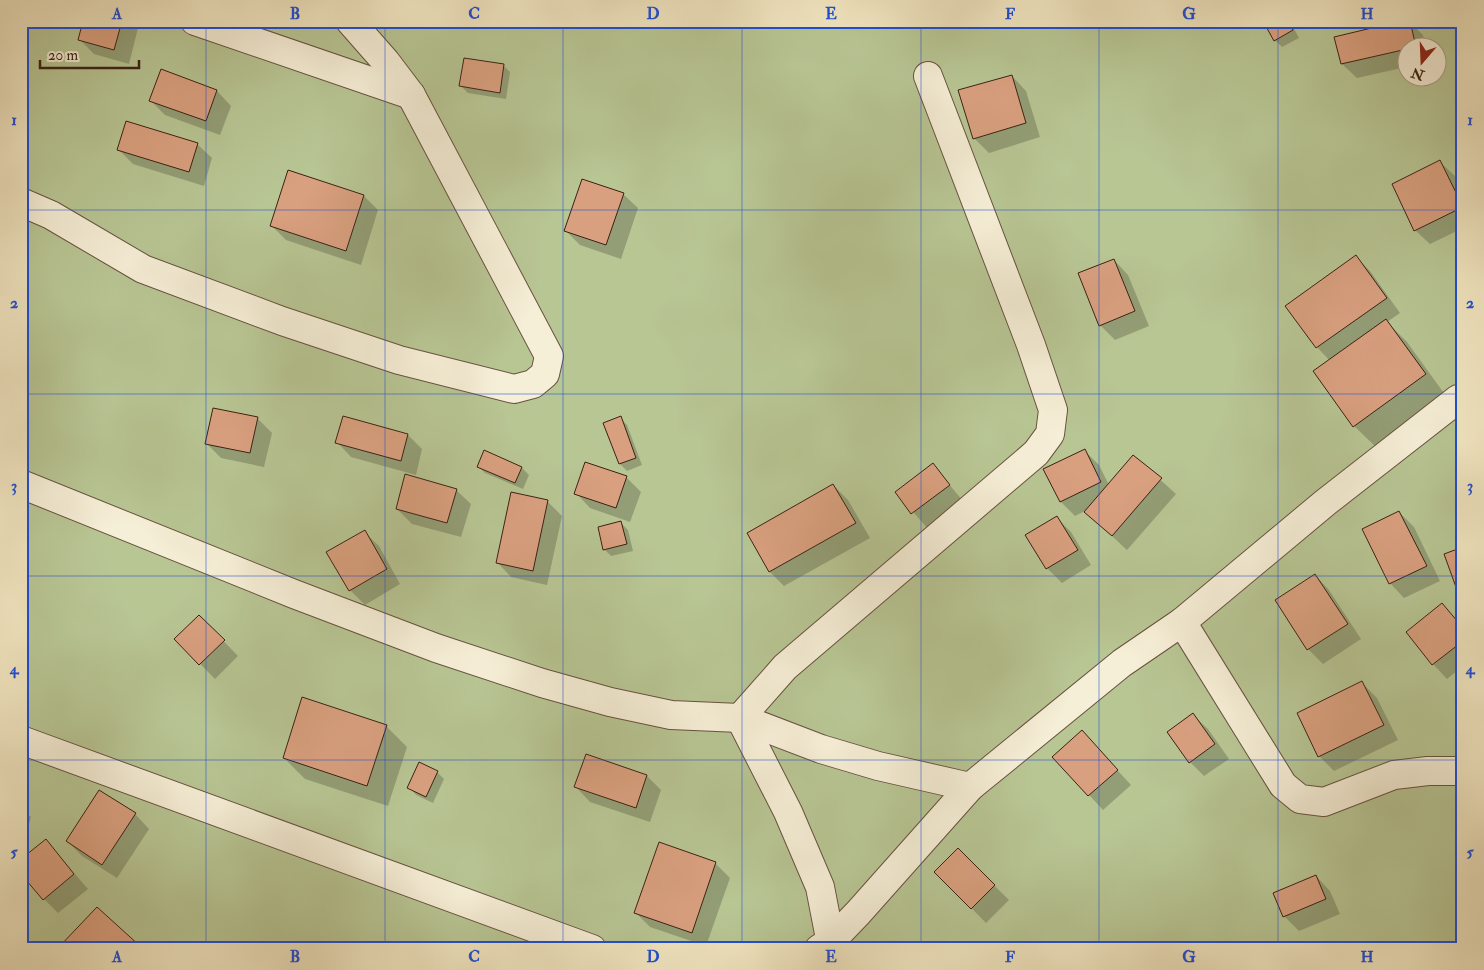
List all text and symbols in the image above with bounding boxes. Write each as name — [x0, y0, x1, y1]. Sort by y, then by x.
text: A — [111, 4, 123, 24]
text: B — [290, 4, 300, 24]
text: C — [468, 4, 480, 24]
text: D — [646, 4, 660, 24]
text: E — [825, 4, 837, 24]
text: F — [1005, 4, 1015, 24]
text: G — [1182, 4, 1196, 24]
text: H — [1360, 4, 1374, 24]
scale bar — [40, 38, 139, 70]
north arrow — [1396, 38, 1446, 88]
text: 20 m — [48, 46, 78, 65]
text: N — [1409, 64, 1428, 84]
text: 1 — [11, 110, 17, 130]
text: 1 — [1467, 110, 1473, 130]
text: 2 — [10, 293, 18, 313]
text: 2 — [1466, 293, 1474, 313]
text: 3 — [11, 476, 17, 496]
text: 3 — [1467, 476, 1473, 496]
text: 4 — [9, 659, 20, 679]
text: 4 — [1465, 659, 1476, 679]
text: 5 — [10, 842, 18, 862]
text: 5 — [1466, 842, 1474, 862]
text: A — [111, 947, 123, 967]
text: B — [290, 947, 300, 967]
text: C — [468, 947, 480, 967]
text: D — [646, 947, 660, 967]
text: E — [825, 947, 837, 967]
text: F — [1005, 947, 1015, 967]
text: G — [1182, 947, 1196, 967]
text: H — [1360, 947, 1374, 967]

